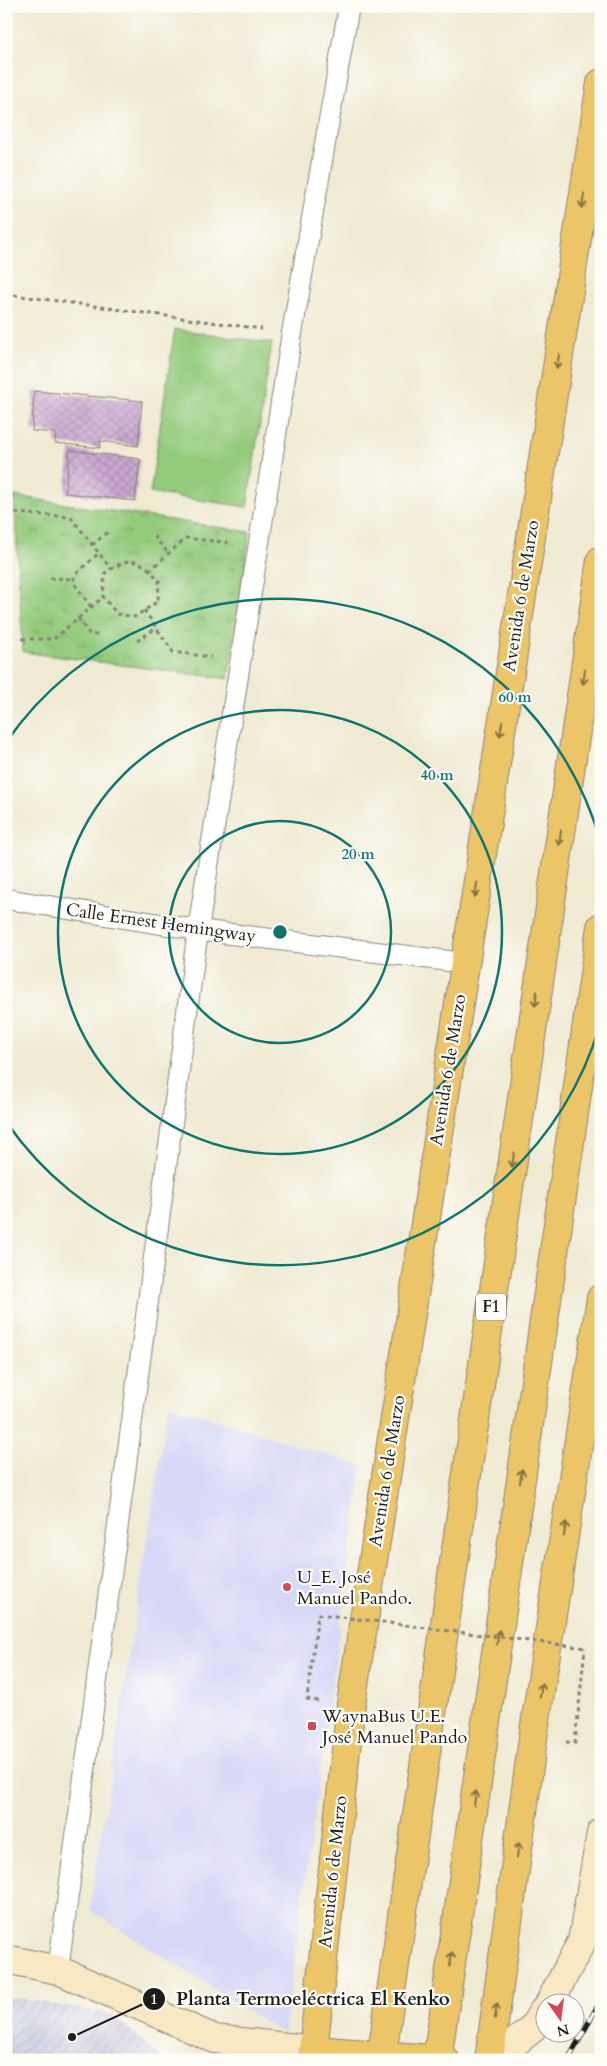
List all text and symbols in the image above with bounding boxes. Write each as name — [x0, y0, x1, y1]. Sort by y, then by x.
one-way arrow — [577, 192, 587, 208]
one-way arrow — [552, 353, 562, 369]
street label: Avenida 6 de Marzo — [497, 518, 545, 674]
one-way arrow — [578, 669, 588, 685]
text: 60 m — [498, 687, 532, 707]
one-way arrow — [496, 721, 506, 737]
text: 40 m — [420, 765, 454, 785]
one-way arrow — [555, 830, 565, 846]
text: 20 m — [341, 844, 375, 864]
one-way arrow — [471, 882, 481, 898]
street label: Calle Ernest Hemingway — [64, 897, 258, 949]
centre of rings — [271, 923, 289, 941]
one-way arrow — [531, 991, 541, 1007]
street label: Avenida 6 de Marzo — [424, 992, 472, 1148]
one-way arrow — [507, 1151, 517, 1167]
road number: F1 — [476, 1294, 506, 1320]
street label: Avenida 6 de Marzo — [363, 1393, 411, 1549]
one-way arrow — [516, 1469, 526, 1485]
one-way arrow — [561, 1521, 571, 1537]
place label: U_E. José Manuel Pando. — [297, 1565, 412, 1611]
marker: U_E. José Manuel Pando. — [281, 1581, 293, 1593]
one-way arrow — [493, 1630, 503, 1646]
one-way arrow — [536, 1682, 546, 1698]
place label: WaynaBus U.E. José Manuel Pando — [319, 1704, 468, 1750]
marker: WaynaBus U.E. José Manuel Pando — [306, 1720, 318, 1732]
one-way arrow — [470, 1790, 480, 1806]
street label: Avenida 6 de Marzo — [313, 1794, 353, 1950]
one-way arrow — [513, 1843, 523, 1859]
one-way arrow — [447, 1951, 457, 1967]
callout: Planta Termoeléctrica El Kenko — [142, 1982, 460, 2016]
text: Planta Termoeléctrica El Kenko — [176, 1986, 450, 2012]
text: 1 — [150, 1989, 158, 2009]
north arrow — [534, 1994, 584, 2044]
one-way arrow — [491, 2004, 501, 2020]
text: N — [555, 2019, 571, 2041]

